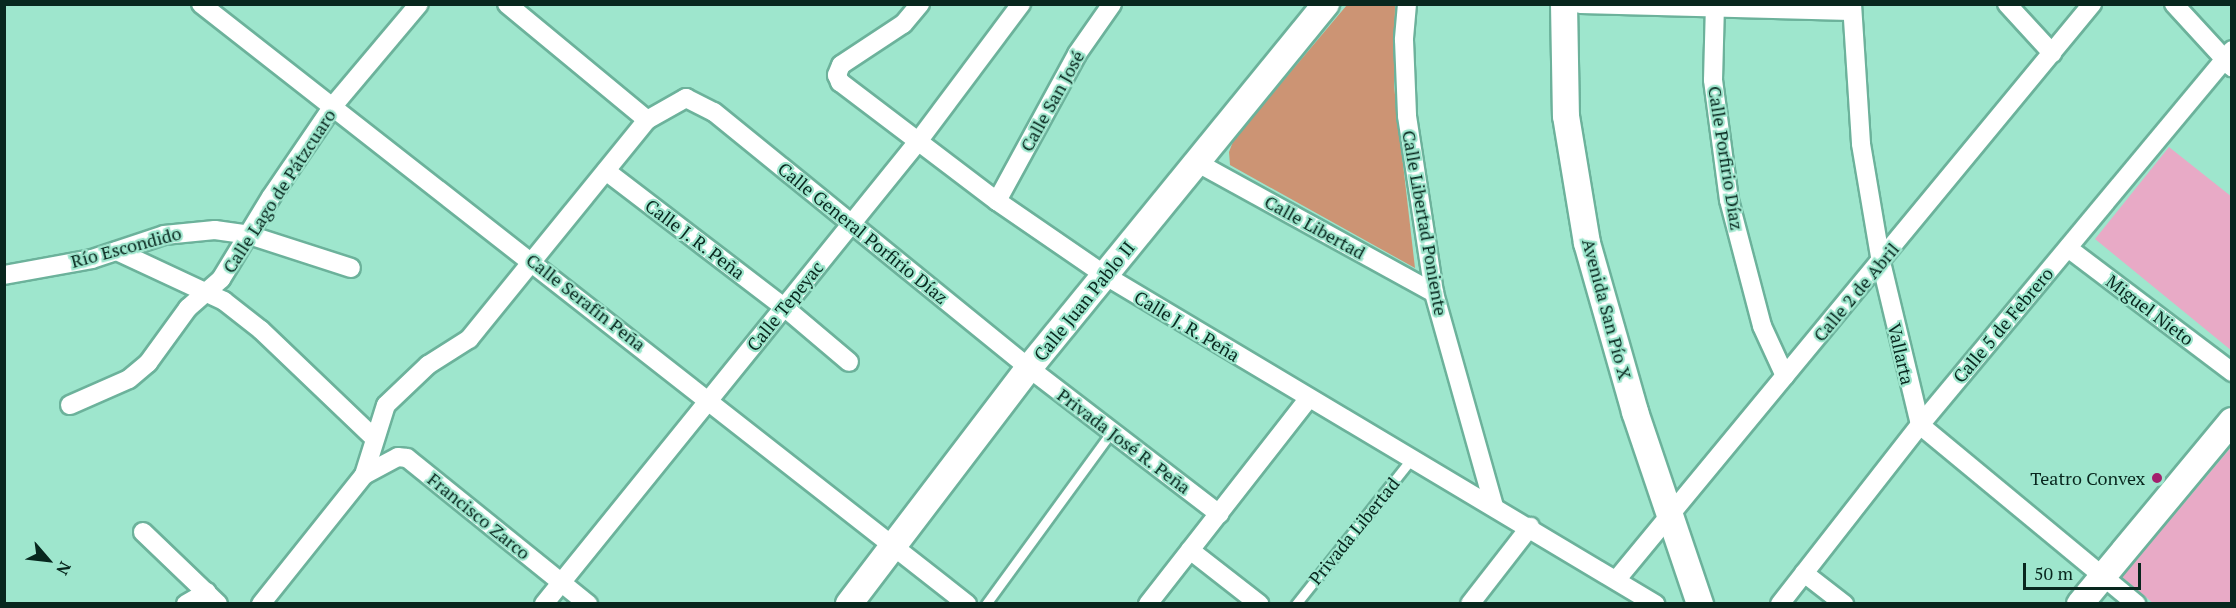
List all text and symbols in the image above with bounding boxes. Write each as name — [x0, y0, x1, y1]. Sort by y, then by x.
street label: Calle San José — [1015, 47, 1089, 155]
street label: Calle Porfirio Díaz — [1704, 84, 1748, 232]
street label: Calle Lago de Pátzcuaro — [218, 105, 340, 277]
street label: Calle Libertad Poniente — [1398, 129, 1452, 317]
street label: Calle General Porfirio Díaz — [774, 158, 952, 308]
street label: Calle Libertad — [1261, 190, 1369, 264]
street label: Calle J. R. Peña — [640, 194, 750, 284]
street label: Río Escondido — [68, 222, 184, 272]
street label: Avenida San Pío X — [1578, 236, 1636, 382]
street label: Calle Juan Pablo II — [1029, 237, 1139, 365]
street label: Calle 2 de Abril — [1808, 238, 1904, 346]
street label: Calle Serafín Peña — [522, 249, 650, 355]
street label: Calle Tepeyac — [742, 257, 828, 355]
street label: Calle 5 de Febrero — [1949, 263, 2057, 387]
street label: Miguel Nieto — [2102, 270, 2198, 350]
street label: Calle J. R. Peña — [1130, 286, 1244, 366]
street label: Vallarta — [1883, 321, 1919, 387]
street label: Privada José R. Peña — [1053, 384, 1195, 498]
place label: Teatro Convex — [2030, 467, 2145, 489]
street label: Francisco Zarco — [423, 468, 535, 564]
marker: Teatro Convex — [2150, 471, 2164, 485]
street label: Privada Libertad — [1304, 473, 1404, 589]
north arrow — [18, 530, 78, 590]
scale bar — [2026, 551, 2144, 589]
text: N — [51, 558, 76, 579]
text: 50 m — [2034, 561, 2073, 585]

